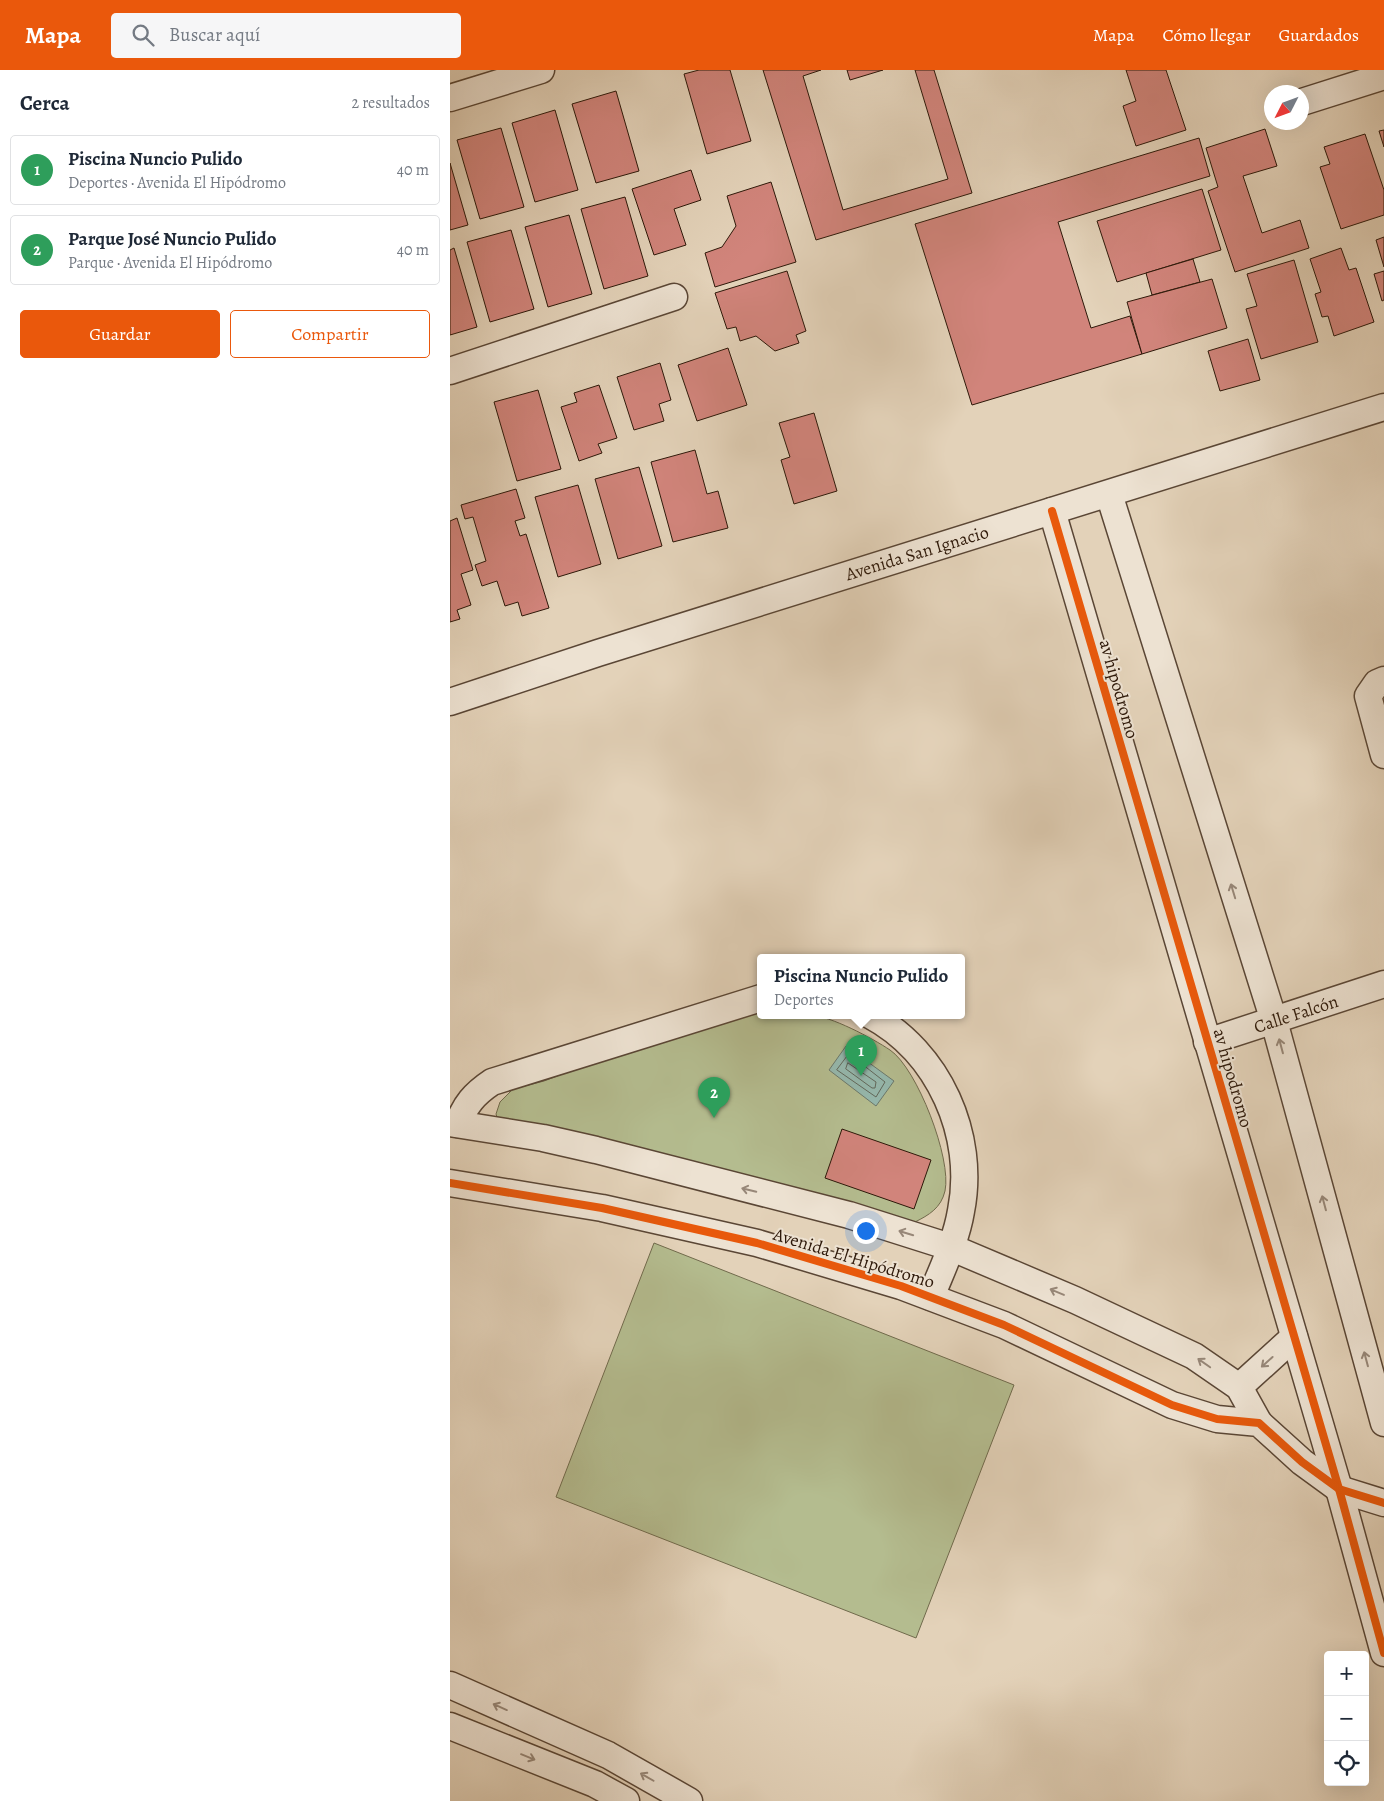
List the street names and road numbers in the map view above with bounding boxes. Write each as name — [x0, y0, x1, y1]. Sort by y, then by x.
street label: Avenida San Ignacio — [841, 520, 992, 586]
street label: av hipodromo — [1093, 637, 1145, 741]
street label: Calle Falcón — [1251, 989, 1341, 1039]
street label: av hipodromo — [1207, 1026, 1259, 1130]
street label: Avenida El Hipódromo — [770, 1222, 938, 1294]

